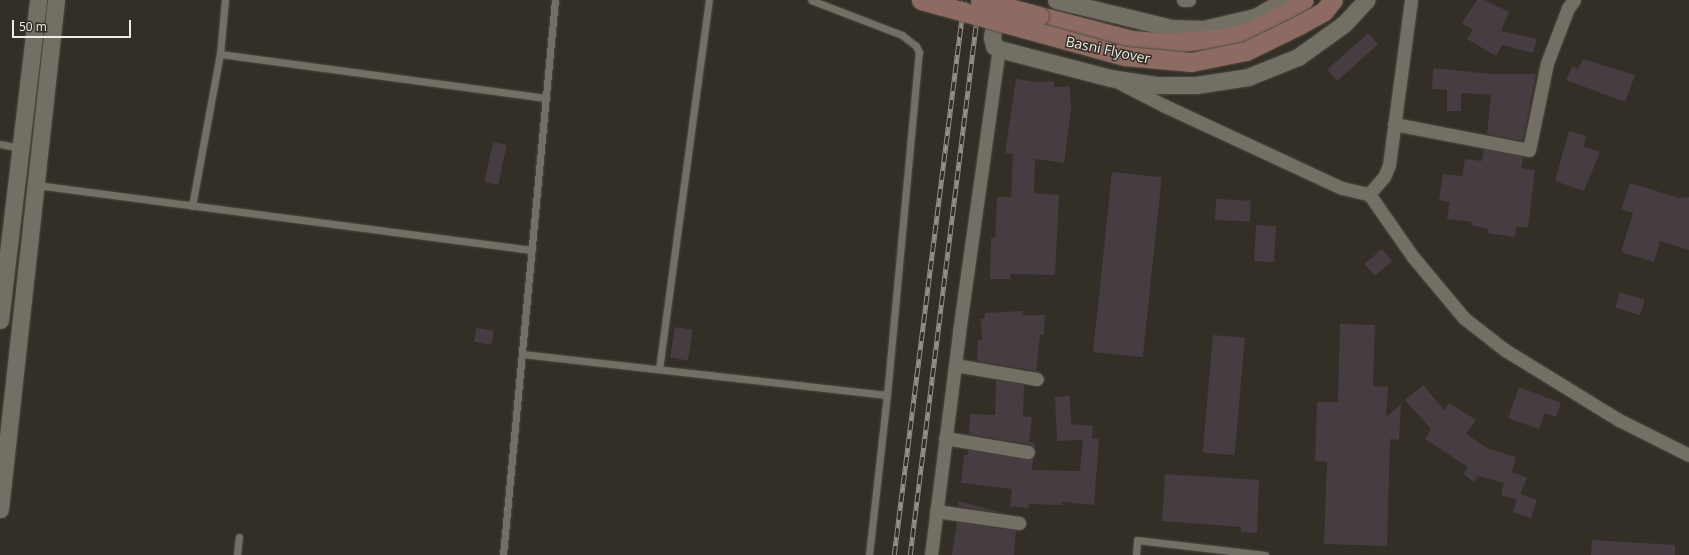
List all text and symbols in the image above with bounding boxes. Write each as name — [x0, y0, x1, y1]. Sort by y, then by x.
scale bar — [14, 12, 133, 38]
text: 50 m — [19, 18, 47, 35]
street label: Basni Flyover — [1064, 33, 1152, 67]

